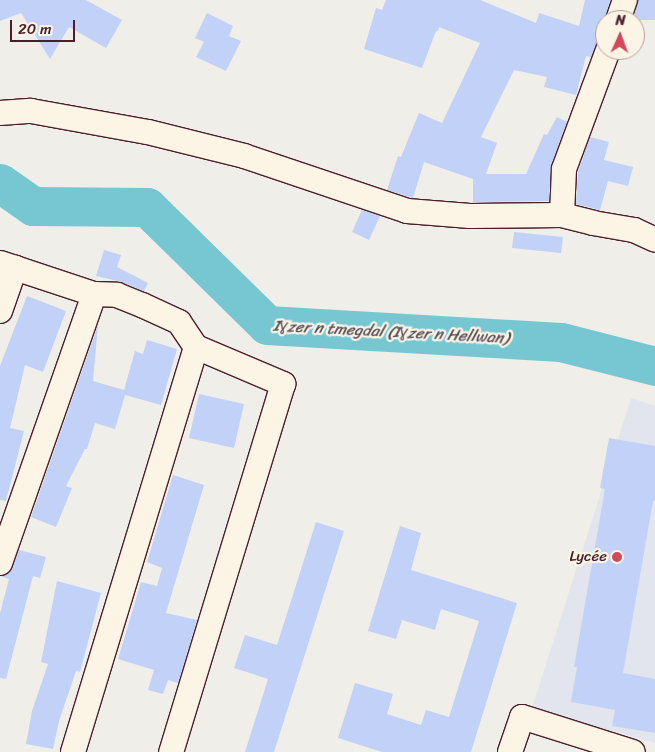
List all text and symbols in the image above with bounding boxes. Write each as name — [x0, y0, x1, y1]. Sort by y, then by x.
text: N — [615, 8, 626, 33]
scale bar — [12, 10, 78, 42]
north arrow — [595, 10, 645, 60]
text: 20 m — [18, 16, 52, 42]
water label: Iɣzer n tmegdal (Iɣzer n Hellwan) — [273, 316, 509, 348]
place label: Lycée — [569, 548, 607, 566]
marker: Lycée — [611, 551, 623, 563]

